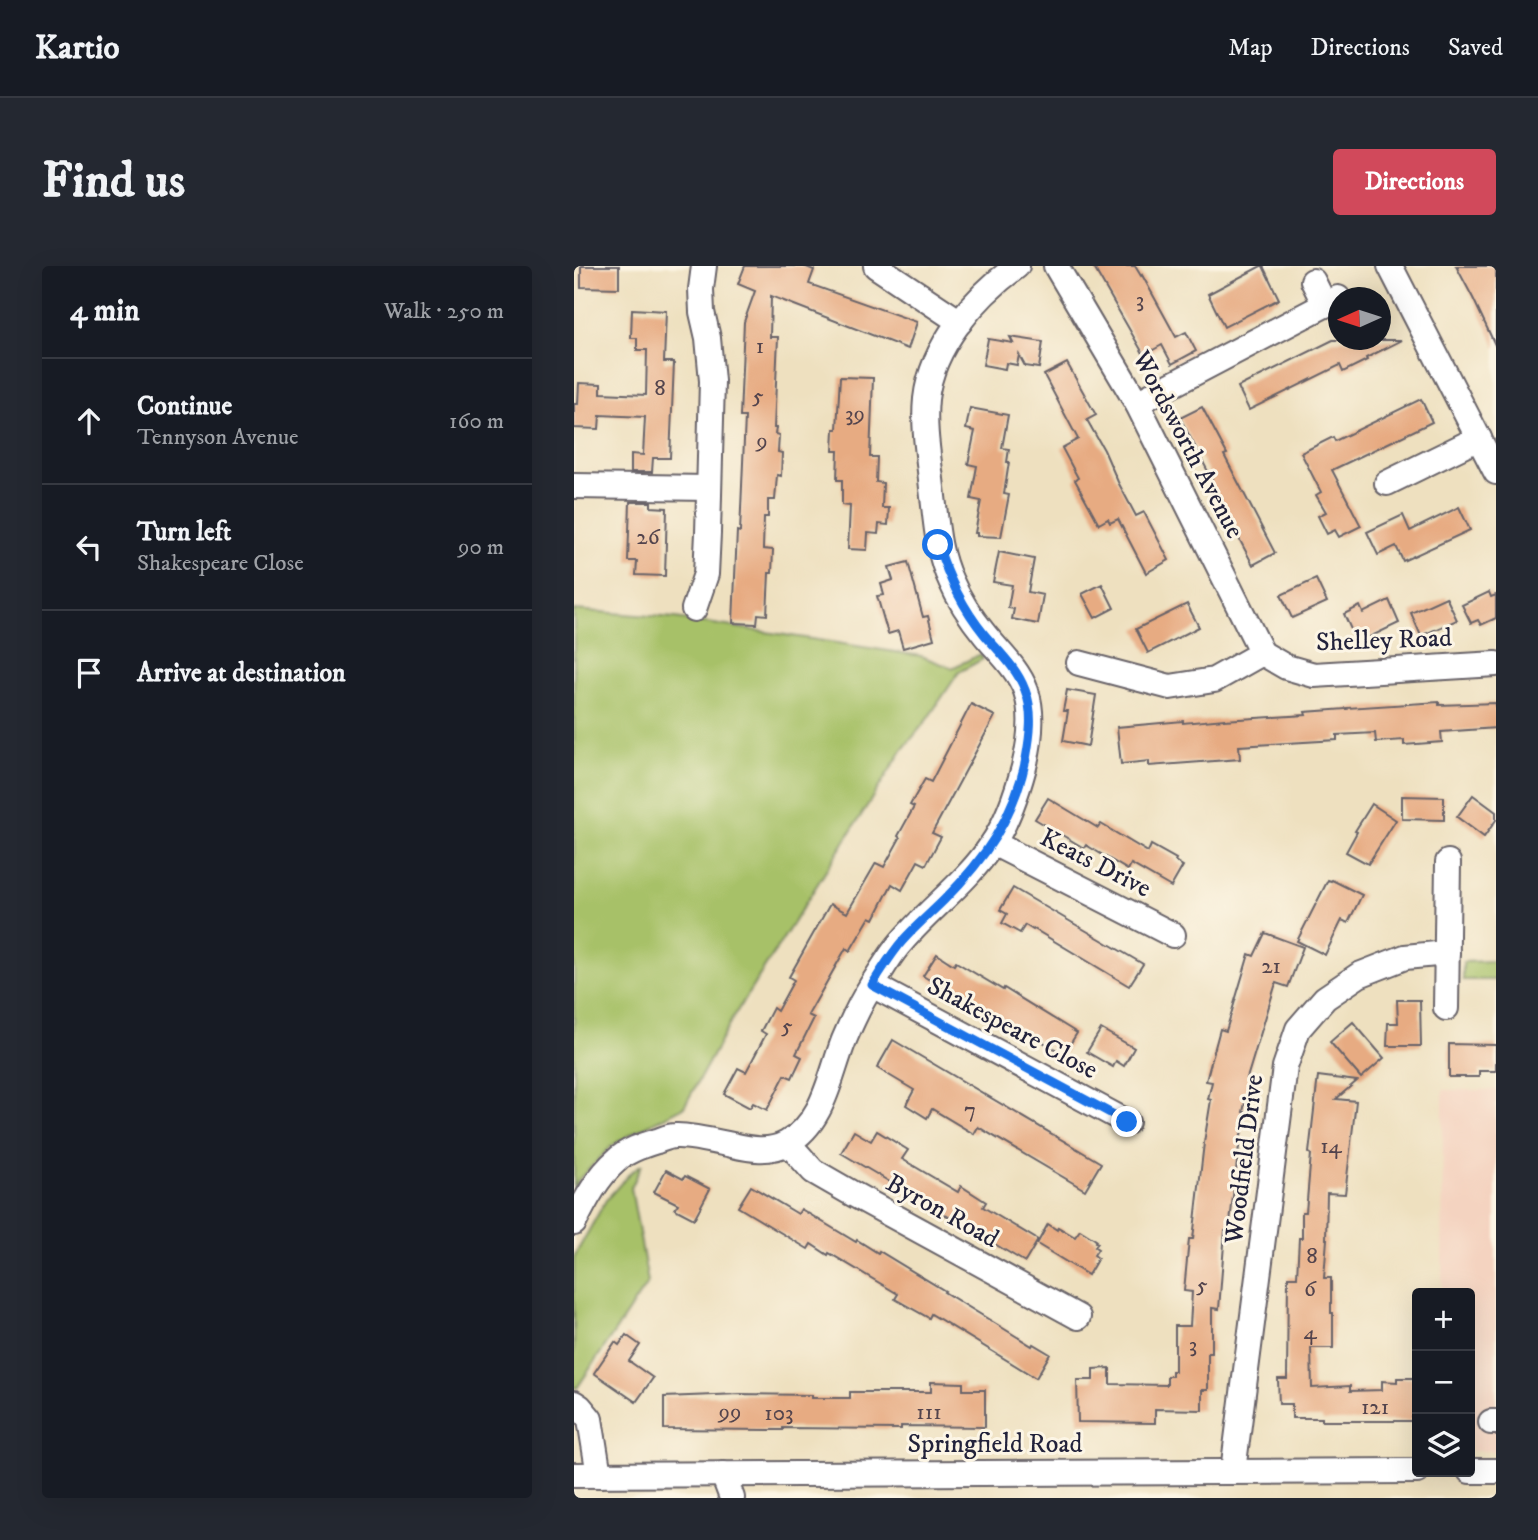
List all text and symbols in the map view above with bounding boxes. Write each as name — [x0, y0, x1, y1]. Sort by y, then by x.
text: Kartio — [35, 28, 120, 69]
text: Map — [1228, 33, 1273, 63]
text: Directions — [1311, 33, 1410, 63]
text: Saved — [1448, 33, 1503, 63]
button: Directions — [1333, 149, 1496, 215]
text: Find us — [42, 151, 185, 213]
house number: 3 — [1136, 286, 1144, 315]
north arrow — [1328, 287, 1391, 350]
text: 4 min — [70, 293, 140, 330]
text: Walk · 250 m — [384, 297, 504, 326]
house number: 1 — [756, 332, 764, 361]
street label: Wordsworth Avenue — [1124, 344, 1251, 544]
house number: 8 — [654, 374, 666, 403]
house number: 5 — [752, 382, 764, 411]
text: Continue — [137, 390, 232, 423]
house number: 39 — [845, 400, 865, 429]
icon: ahead — [70, 402, 108, 440]
text: 160 m — [449, 407, 504, 436]
text: Tennyson Avenue — [137, 423, 299, 452]
house number: 9 — [755, 427, 768, 456]
text: Turn left — [137, 516, 231, 549]
house number: 26 — [636, 523, 661, 552]
icon: left — [70, 528, 108, 566]
route start — [922, 529, 953, 560]
text: 90 m — [458, 533, 504, 562]
text: Shakespeare Close — [137, 549, 304, 578]
street label: Shelley Road — [1316, 622, 1453, 659]
icon: arrive — [70, 654, 108, 692]
text: Arrive at destination — [137, 657, 346, 690]
street label: Keats Drive — [1034, 821, 1156, 905]
house number: 21 — [1261, 952, 1281, 981]
street label: Shakespeare Close — [921, 970, 1103, 1087]
house number: 5 — [781, 1012, 793, 1041]
street label: Woodfield Drive — [1218, 1073, 1271, 1247]
house number: 7 — [964, 1096, 976, 1125]
route end — [1111, 1106, 1142, 1137]
house number: 14 — [1320, 1132, 1343, 1161]
street label: Byron Road — [880, 1167, 1005, 1256]
house number: 8 — [1306, 1242, 1318, 1271]
house number: 5 — [1196, 1271, 1208, 1300]
house number: 6 — [1304, 1275, 1317, 1304]
map controls — [1412, 1288, 1475, 1477]
button: + — [1412, 1288, 1475, 1351]
house number: 4 — [1303, 1318, 1317, 1347]
house number: 3 — [1189, 1331, 1197, 1360]
button: − — [1412, 1351, 1475, 1414]
house number: 121 — [1361, 1393, 1389, 1422]
house number: 99 — [718, 1398, 741, 1427]
house number: 111 — [916, 1398, 942, 1427]
house number: 103 — [764, 1399, 794, 1428]
button: layers — [1412, 1414, 1475, 1477]
street label: Springfield Road — [908, 1428, 1082, 1461]

